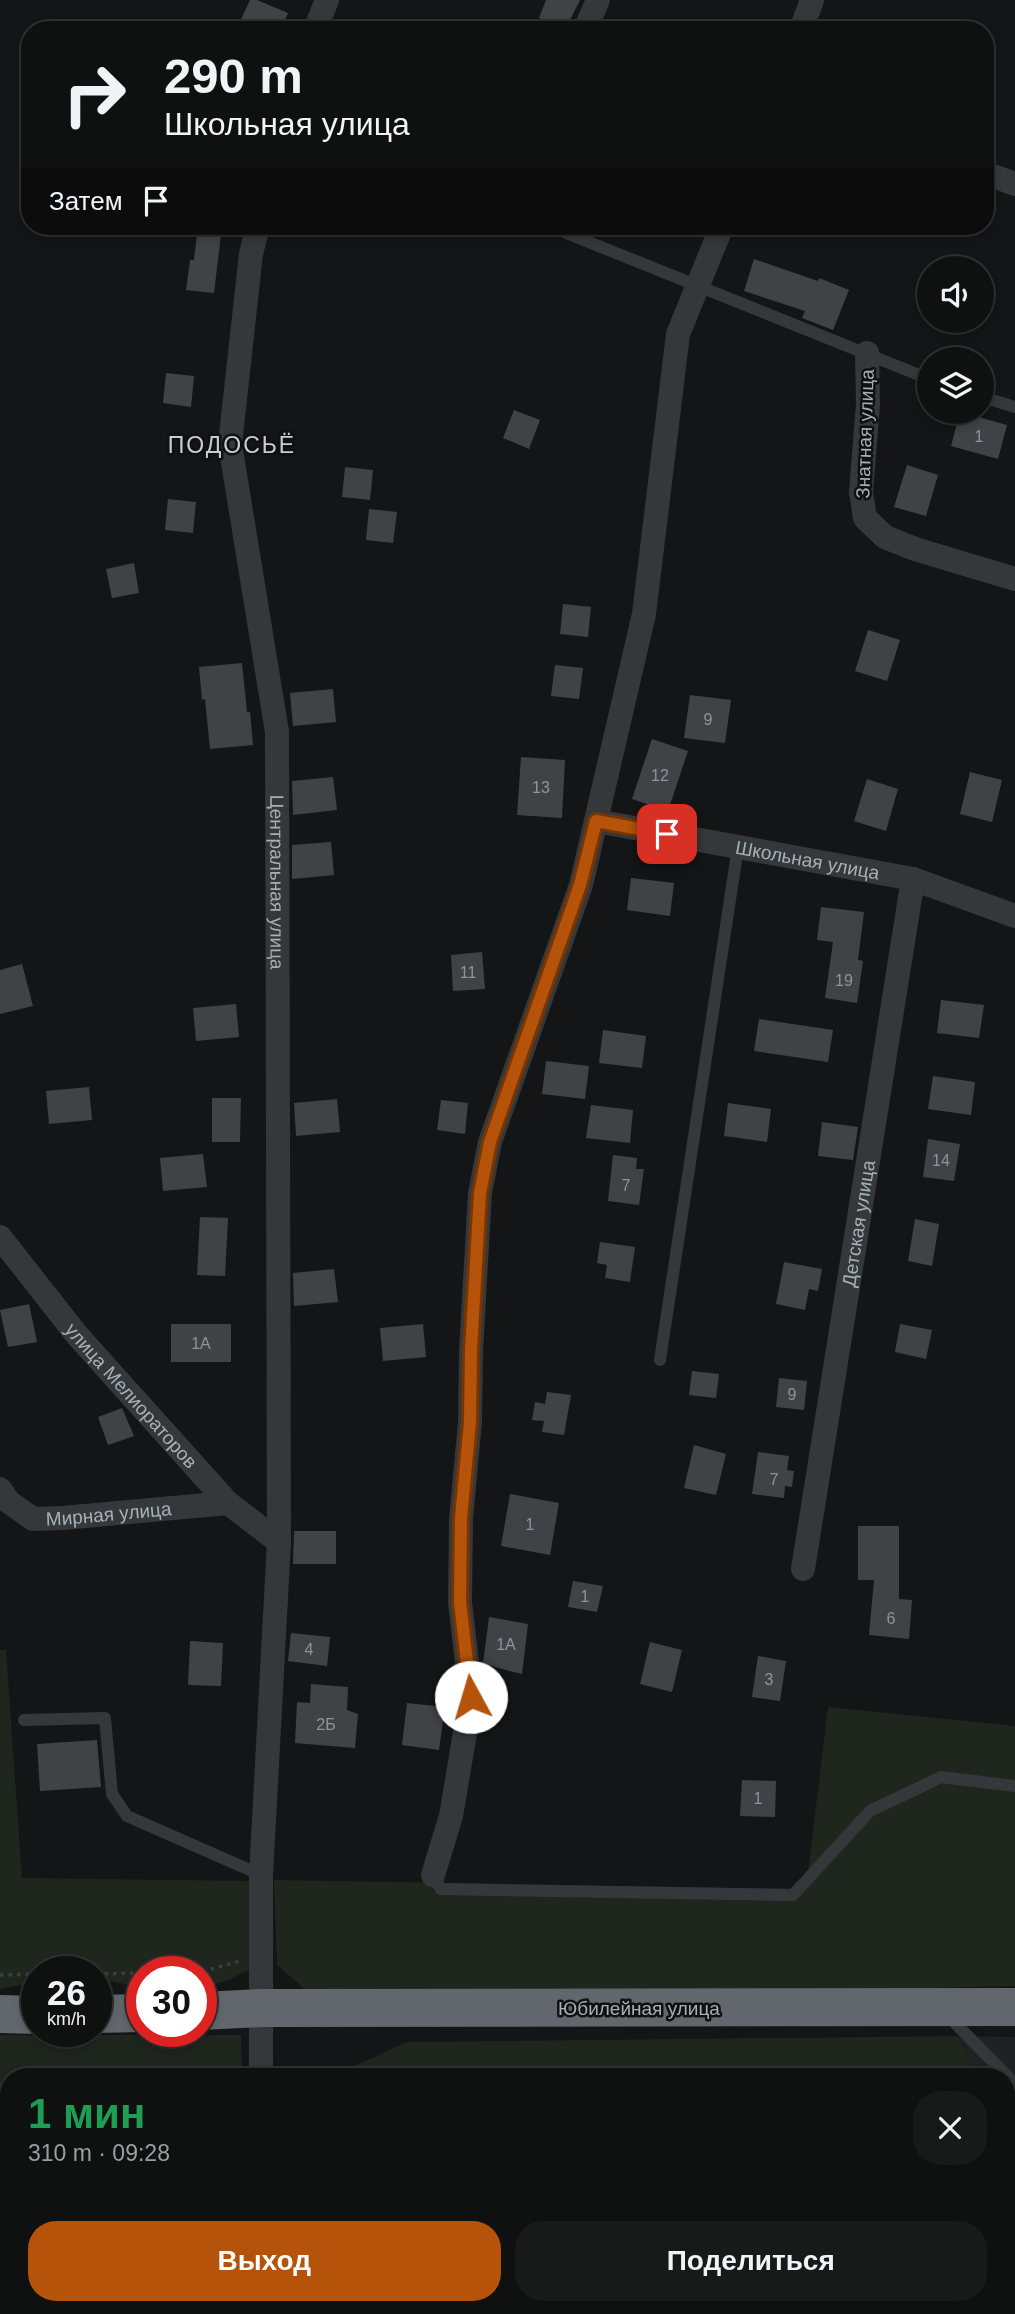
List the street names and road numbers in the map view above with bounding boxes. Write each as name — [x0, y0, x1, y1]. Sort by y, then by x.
street label: Знатная улица — [852, 368, 878, 499]
street label: Центральная улица — [267, 795, 288, 970]
street label: Школьная улица — [734, 836, 882, 883]
street label: Детская улица — [838, 1158, 879, 1288]
street label: улица Мелиораторов — [61, 1319, 202, 1472]
street label: Мирная улица — [45, 1498, 173, 1529]
street label: Юбилейная улица — [558, 1998, 720, 2019]

